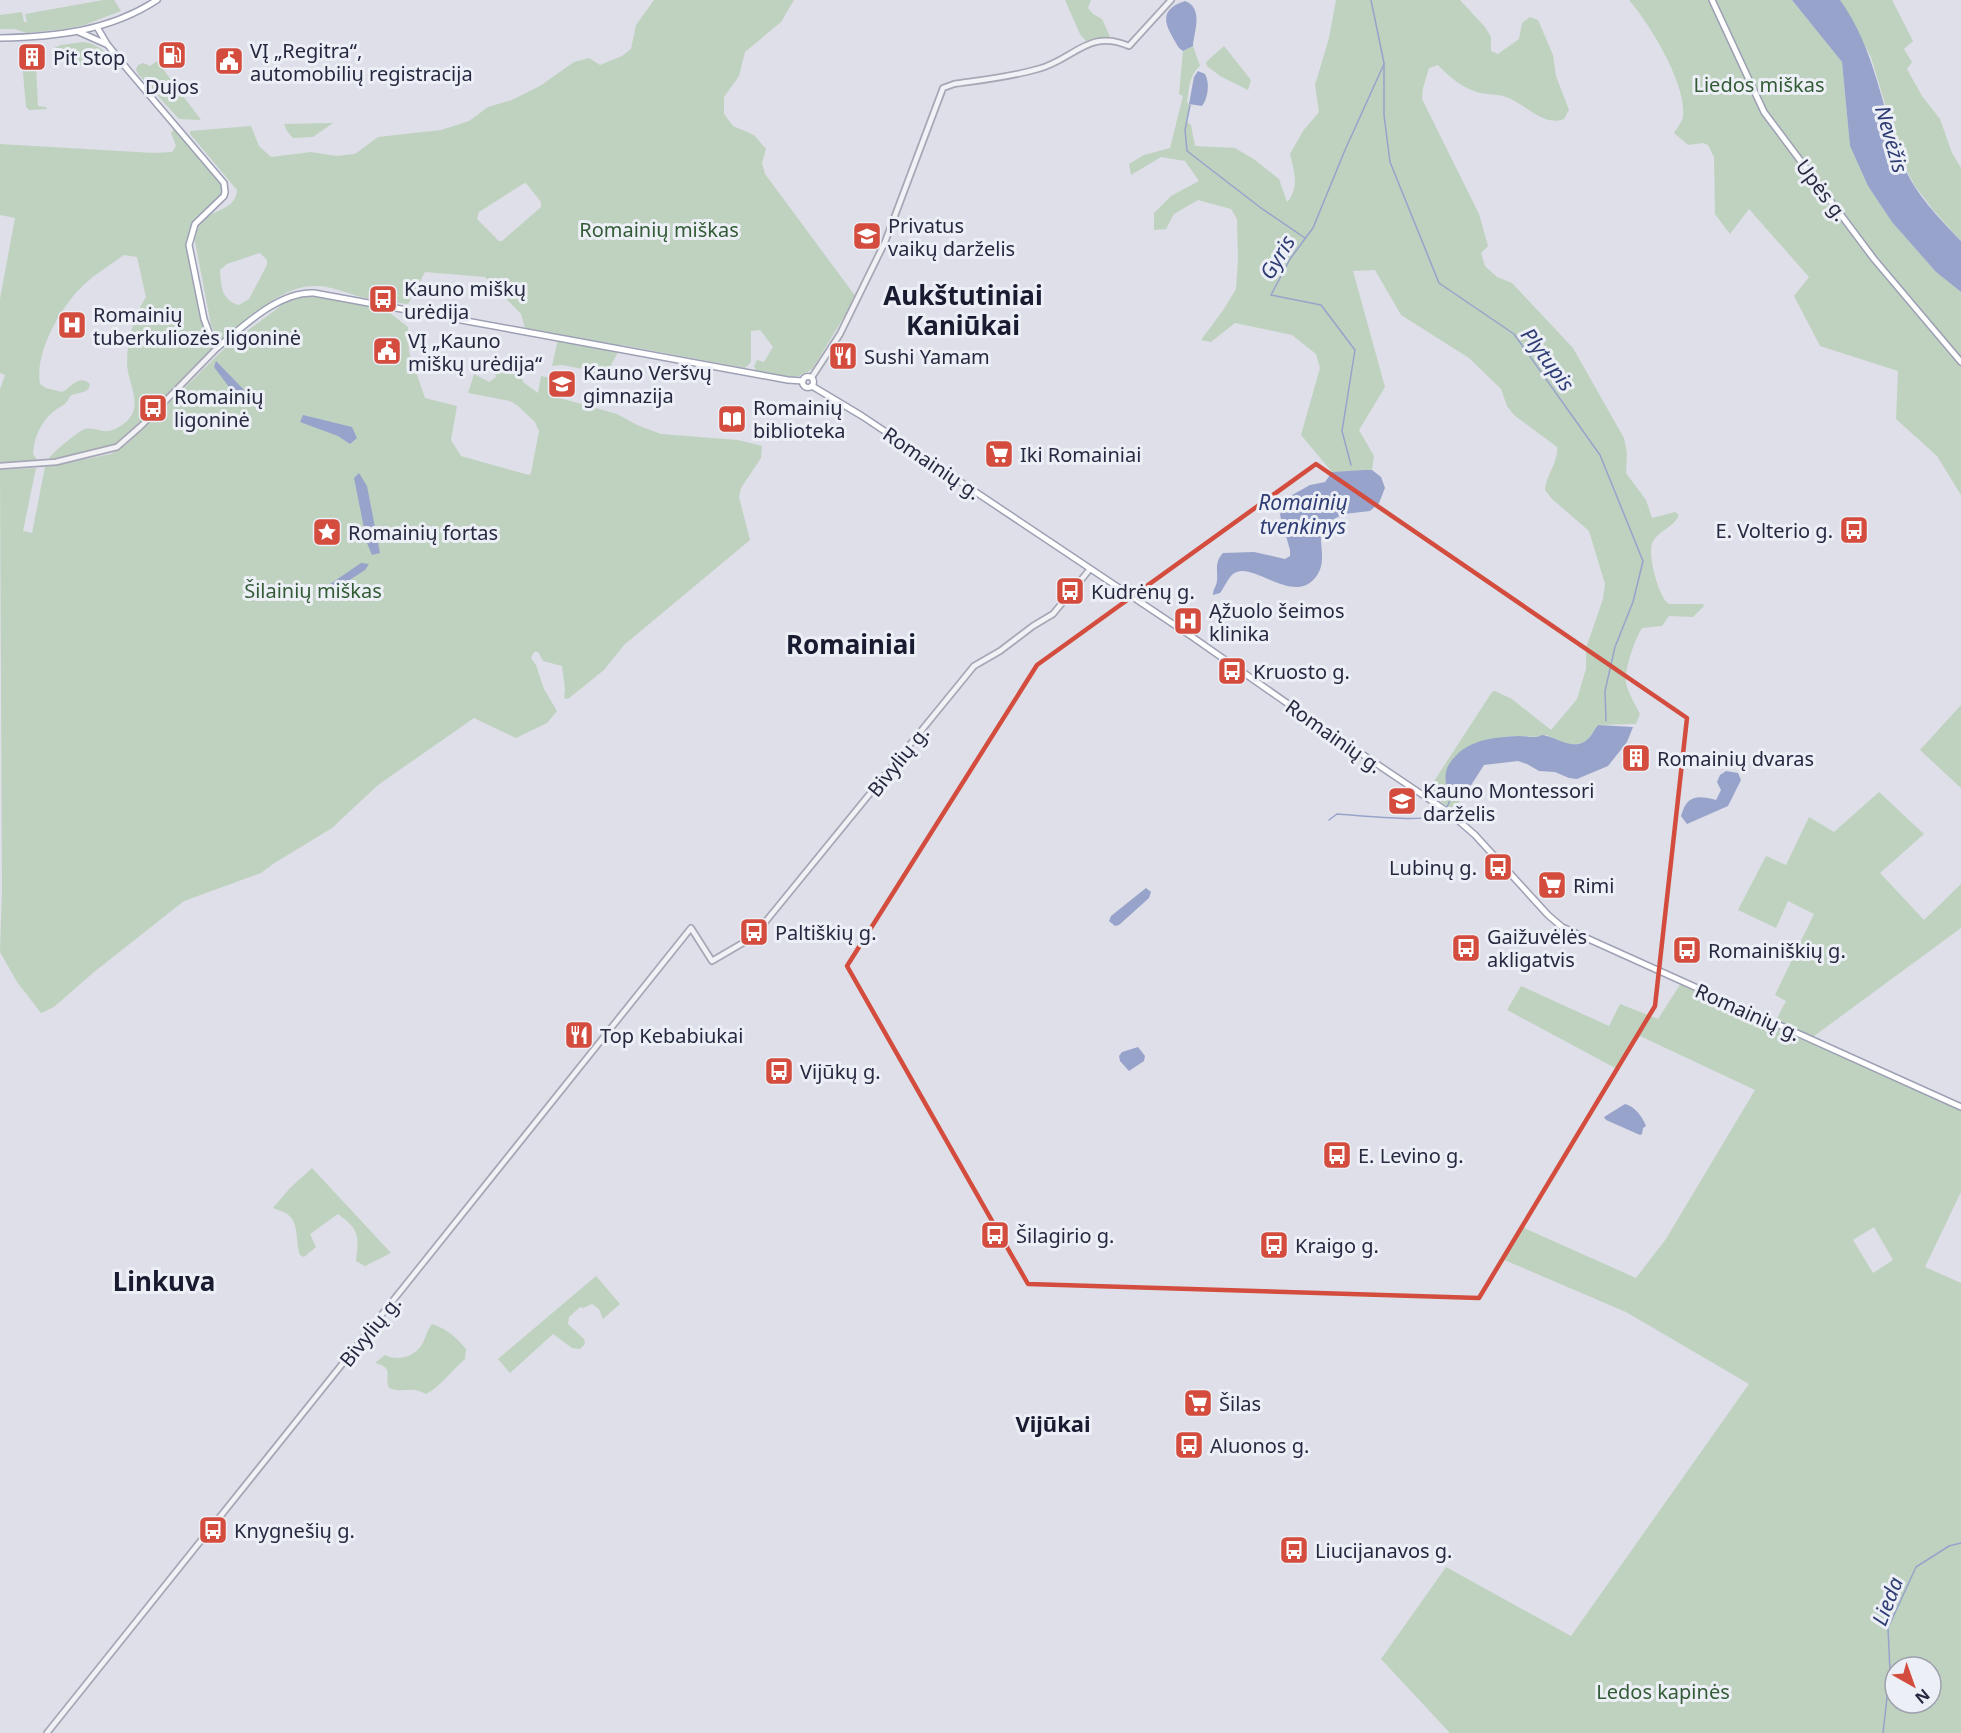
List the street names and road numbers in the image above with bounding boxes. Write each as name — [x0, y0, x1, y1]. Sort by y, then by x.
street label: Upės g. — [1790, 154, 1854, 226]
street label: Romainių g. — [878, 420, 986, 506]
street label: Romainių g. — [1280, 693, 1388, 779]
street label: Bivylių g. — [861, 720, 935, 802]
street label: Romainių g. — [1691, 977, 1805, 1047]
street label: Bivylių g. — [333, 1290, 407, 1372]

